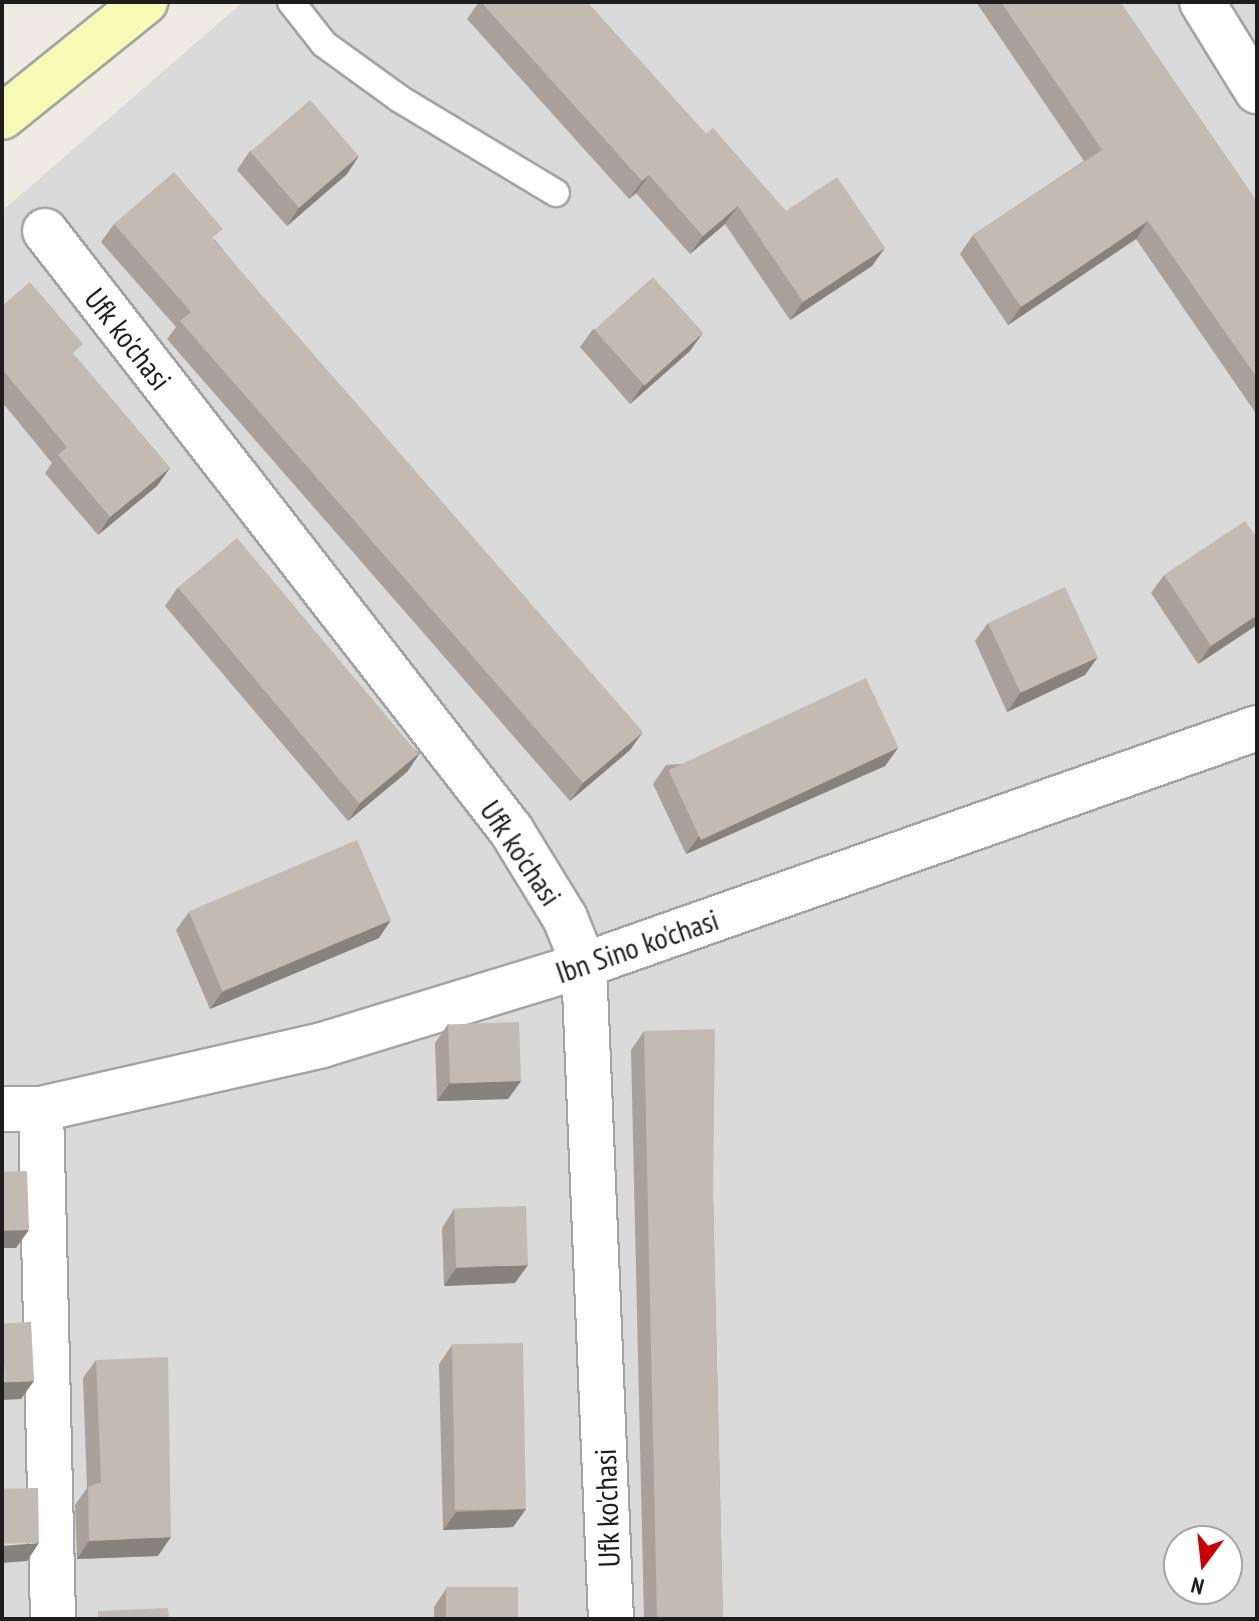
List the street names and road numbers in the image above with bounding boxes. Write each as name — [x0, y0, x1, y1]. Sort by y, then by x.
street label: Ufk ko'chasi — [77, 281, 179, 397]
street label: Ufk ko'chasi — [473, 793, 569, 913]
street label: Ibn Sino ko'chasi — [551, 901, 723, 991]
street label: Ufk ko'chasi — [587, 1448, 627, 1568]

